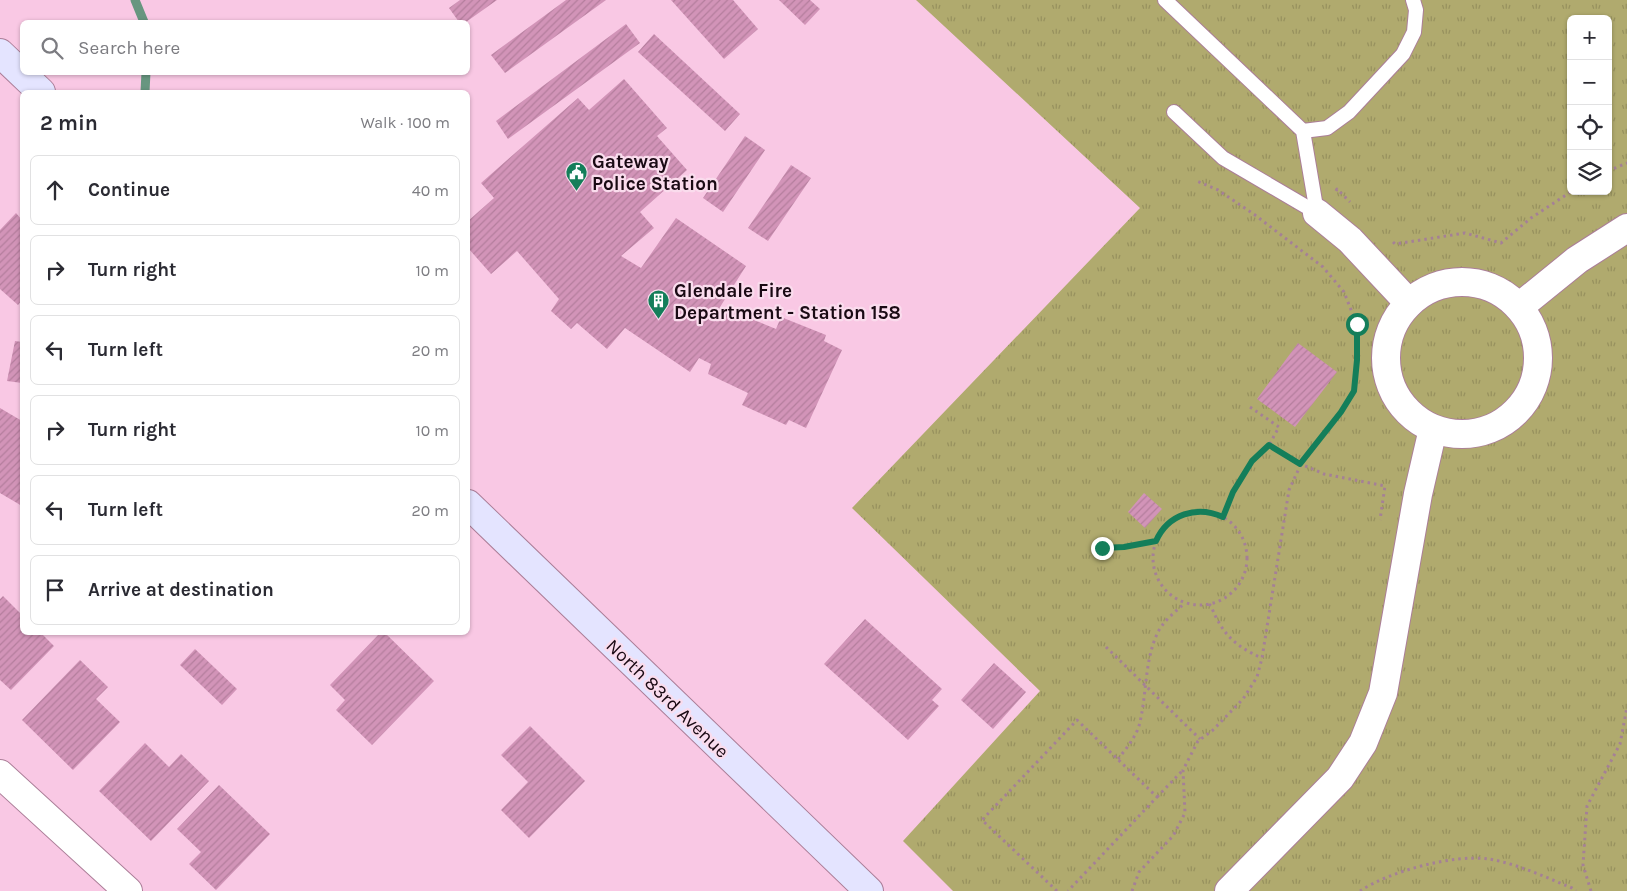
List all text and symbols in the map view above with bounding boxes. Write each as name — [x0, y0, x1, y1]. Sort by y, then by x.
map controls — [1567, 15, 1612, 195]
button: + — [1567, 15, 1612, 60]
search box — [20, 20, 470, 75]
icon: search — [38, 34, 66, 62]
text: Search here — [78, 37, 180, 59]
button: − — [1567, 60, 1612, 105]
button: locate — [1567, 105, 1612, 150]
text: 2 min — [40, 111, 98, 135]
text: Walk · 100 m — [360, 113, 450, 132]
button: layers — [1567, 150, 1612, 195]
place label: Gateway Police Station — [592, 151, 718, 195]
public building icon: Gateway Police Station — [564, 160, 588, 191]
icon: ahead — [41, 176, 69, 204]
text: Continue — [88, 179, 170, 201]
text: 40 m — [412, 181, 449, 200]
icon: right — [41, 256, 69, 284]
text: Turn right — [88, 259, 177, 281]
text: 10 m — [415, 261, 449, 280]
place label: Glendale Fire Department - Station 158 — [674, 280, 901, 324]
building icon: Glendale Fire Department - Station 158 — [646, 289, 670, 320]
route start — [1346, 313, 1369, 336]
icon: left — [41, 336, 69, 364]
text: Turn left — [88, 339, 163, 361]
text: 20 m — [411, 341, 449, 360]
icon: right — [41, 416, 69, 444]
text: Turn right — [88, 419, 177, 441]
text: 10 m — [415, 421, 449, 440]
icon: left — [41, 496, 69, 524]
text: Turn left — [88, 499, 163, 521]
text: 20 m — [411, 501, 449, 520]
route end — [1091, 537, 1114, 560]
icon: arrive — [41, 576, 69, 604]
text: Arrive at destination — [88, 579, 274, 601]
street label: North 83rd Avenue — [602, 635, 733, 763]

